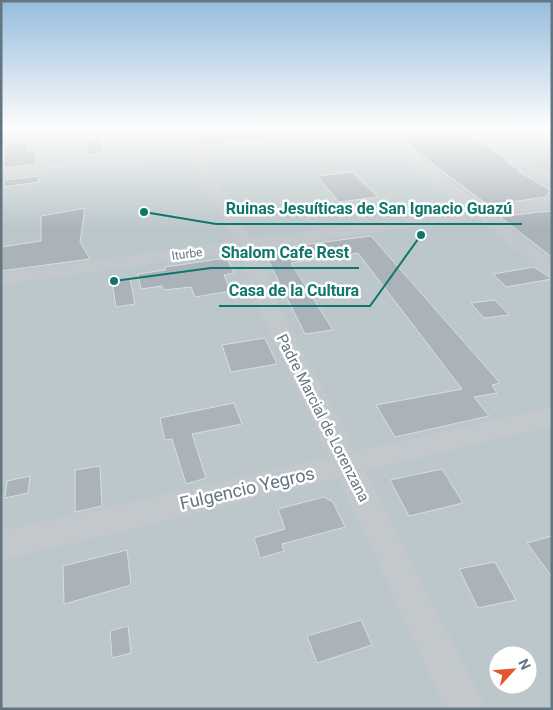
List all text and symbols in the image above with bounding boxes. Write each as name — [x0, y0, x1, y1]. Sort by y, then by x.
callout: Ruinas Jesuíticas de San Ignacio Guazú — [216, 193, 522, 224]
text: Ruinas Jesuíticas de San Ignacio Guazú — [226, 199, 512, 218]
callout: Shalom Cafe Rest — [211, 237, 359, 268]
text: Shalom Cafe Rest — [221, 243, 350, 262]
street label: Iturbe — [171, 245, 203, 263]
callout: Casa de la Cultura — [219, 275, 370, 306]
text: Casa de la Cultura — [229, 281, 360, 300]
street label: Padre Marcial de Lorenzana — [273, 331, 373, 505]
street label: Fulgencio Yegros — [178, 462, 316, 514]
north arrow — [488, 645, 538, 695]
text: N — [515, 656, 534, 672]

